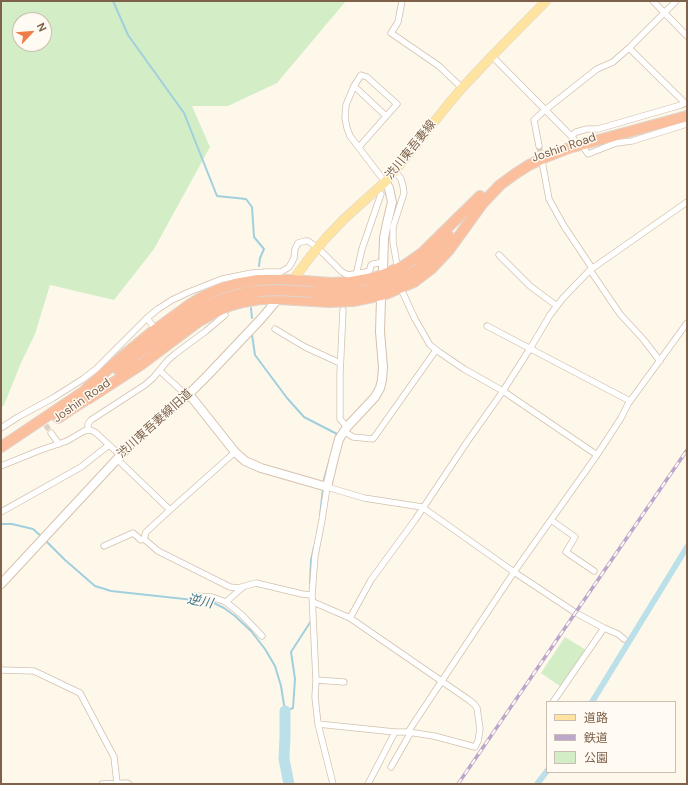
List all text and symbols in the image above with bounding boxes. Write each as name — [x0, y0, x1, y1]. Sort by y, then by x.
north arrow — [12, 12, 52, 52]
text: N — [34, 21, 50, 34]
street label: 渋川東吾妻線 — [383, 117, 439, 183]
street label: Joshin Road — [530, 130, 598, 166]
street label: Joshin Road — [50, 376, 114, 426]
street label: 渋川東吾妻線旧道 — [115, 387, 195, 461]
water label: 逆川 — [186, 592, 214, 612]
legend — [546, 701, 676, 773]
text: 道路 — [584, 710, 608, 726]
text: 鉄道 — [584, 730, 608, 746]
text: 公園 — [584, 750, 608, 766]

